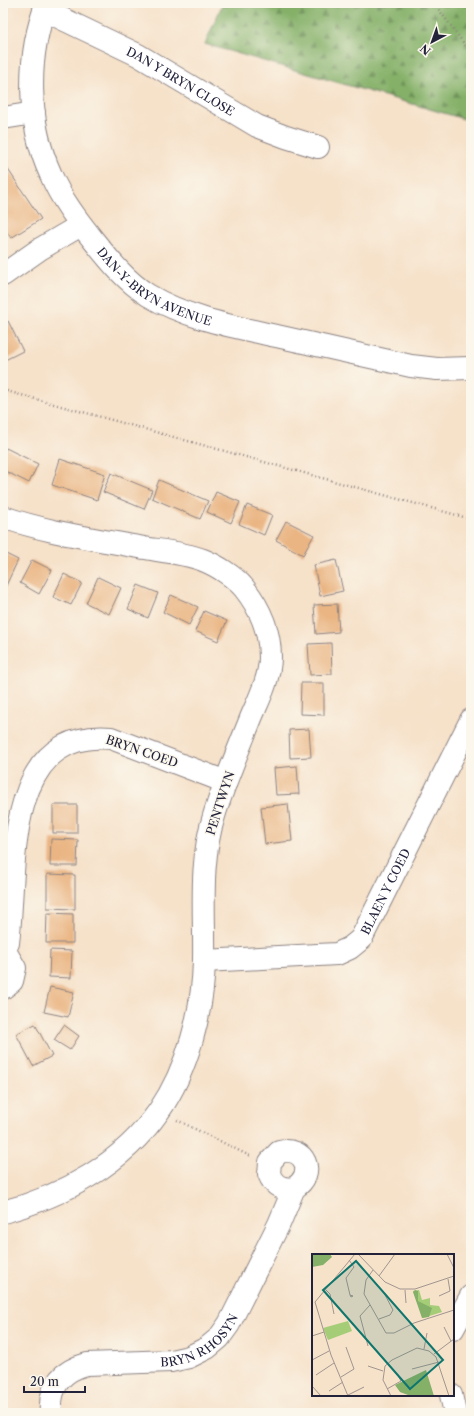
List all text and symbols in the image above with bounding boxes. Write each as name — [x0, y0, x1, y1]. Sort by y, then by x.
north arrow — [412, 22, 452, 62]
text: N — [417, 41, 434, 58]
street label: DAN Y BRYN CLOSE — [124, 43, 237, 118]
street label: DAN-Y-BRYN AVENUE — [94, 244, 214, 328]
street label: BRYN COED — [104, 732, 180, 770]
street label: PENTWYN — [203, 769, 237, 837]
street label: BLAEN Y COED — [357, 846, 413, 937]
inset map — [312, 1254, 454, 1396]
street label: BRYN RHOSYN — [160, 1311, 240, 1369]
scale bar — [24, 1368, 85, 1394]
text: 20 m — [30, 1374, 59, 1389]

